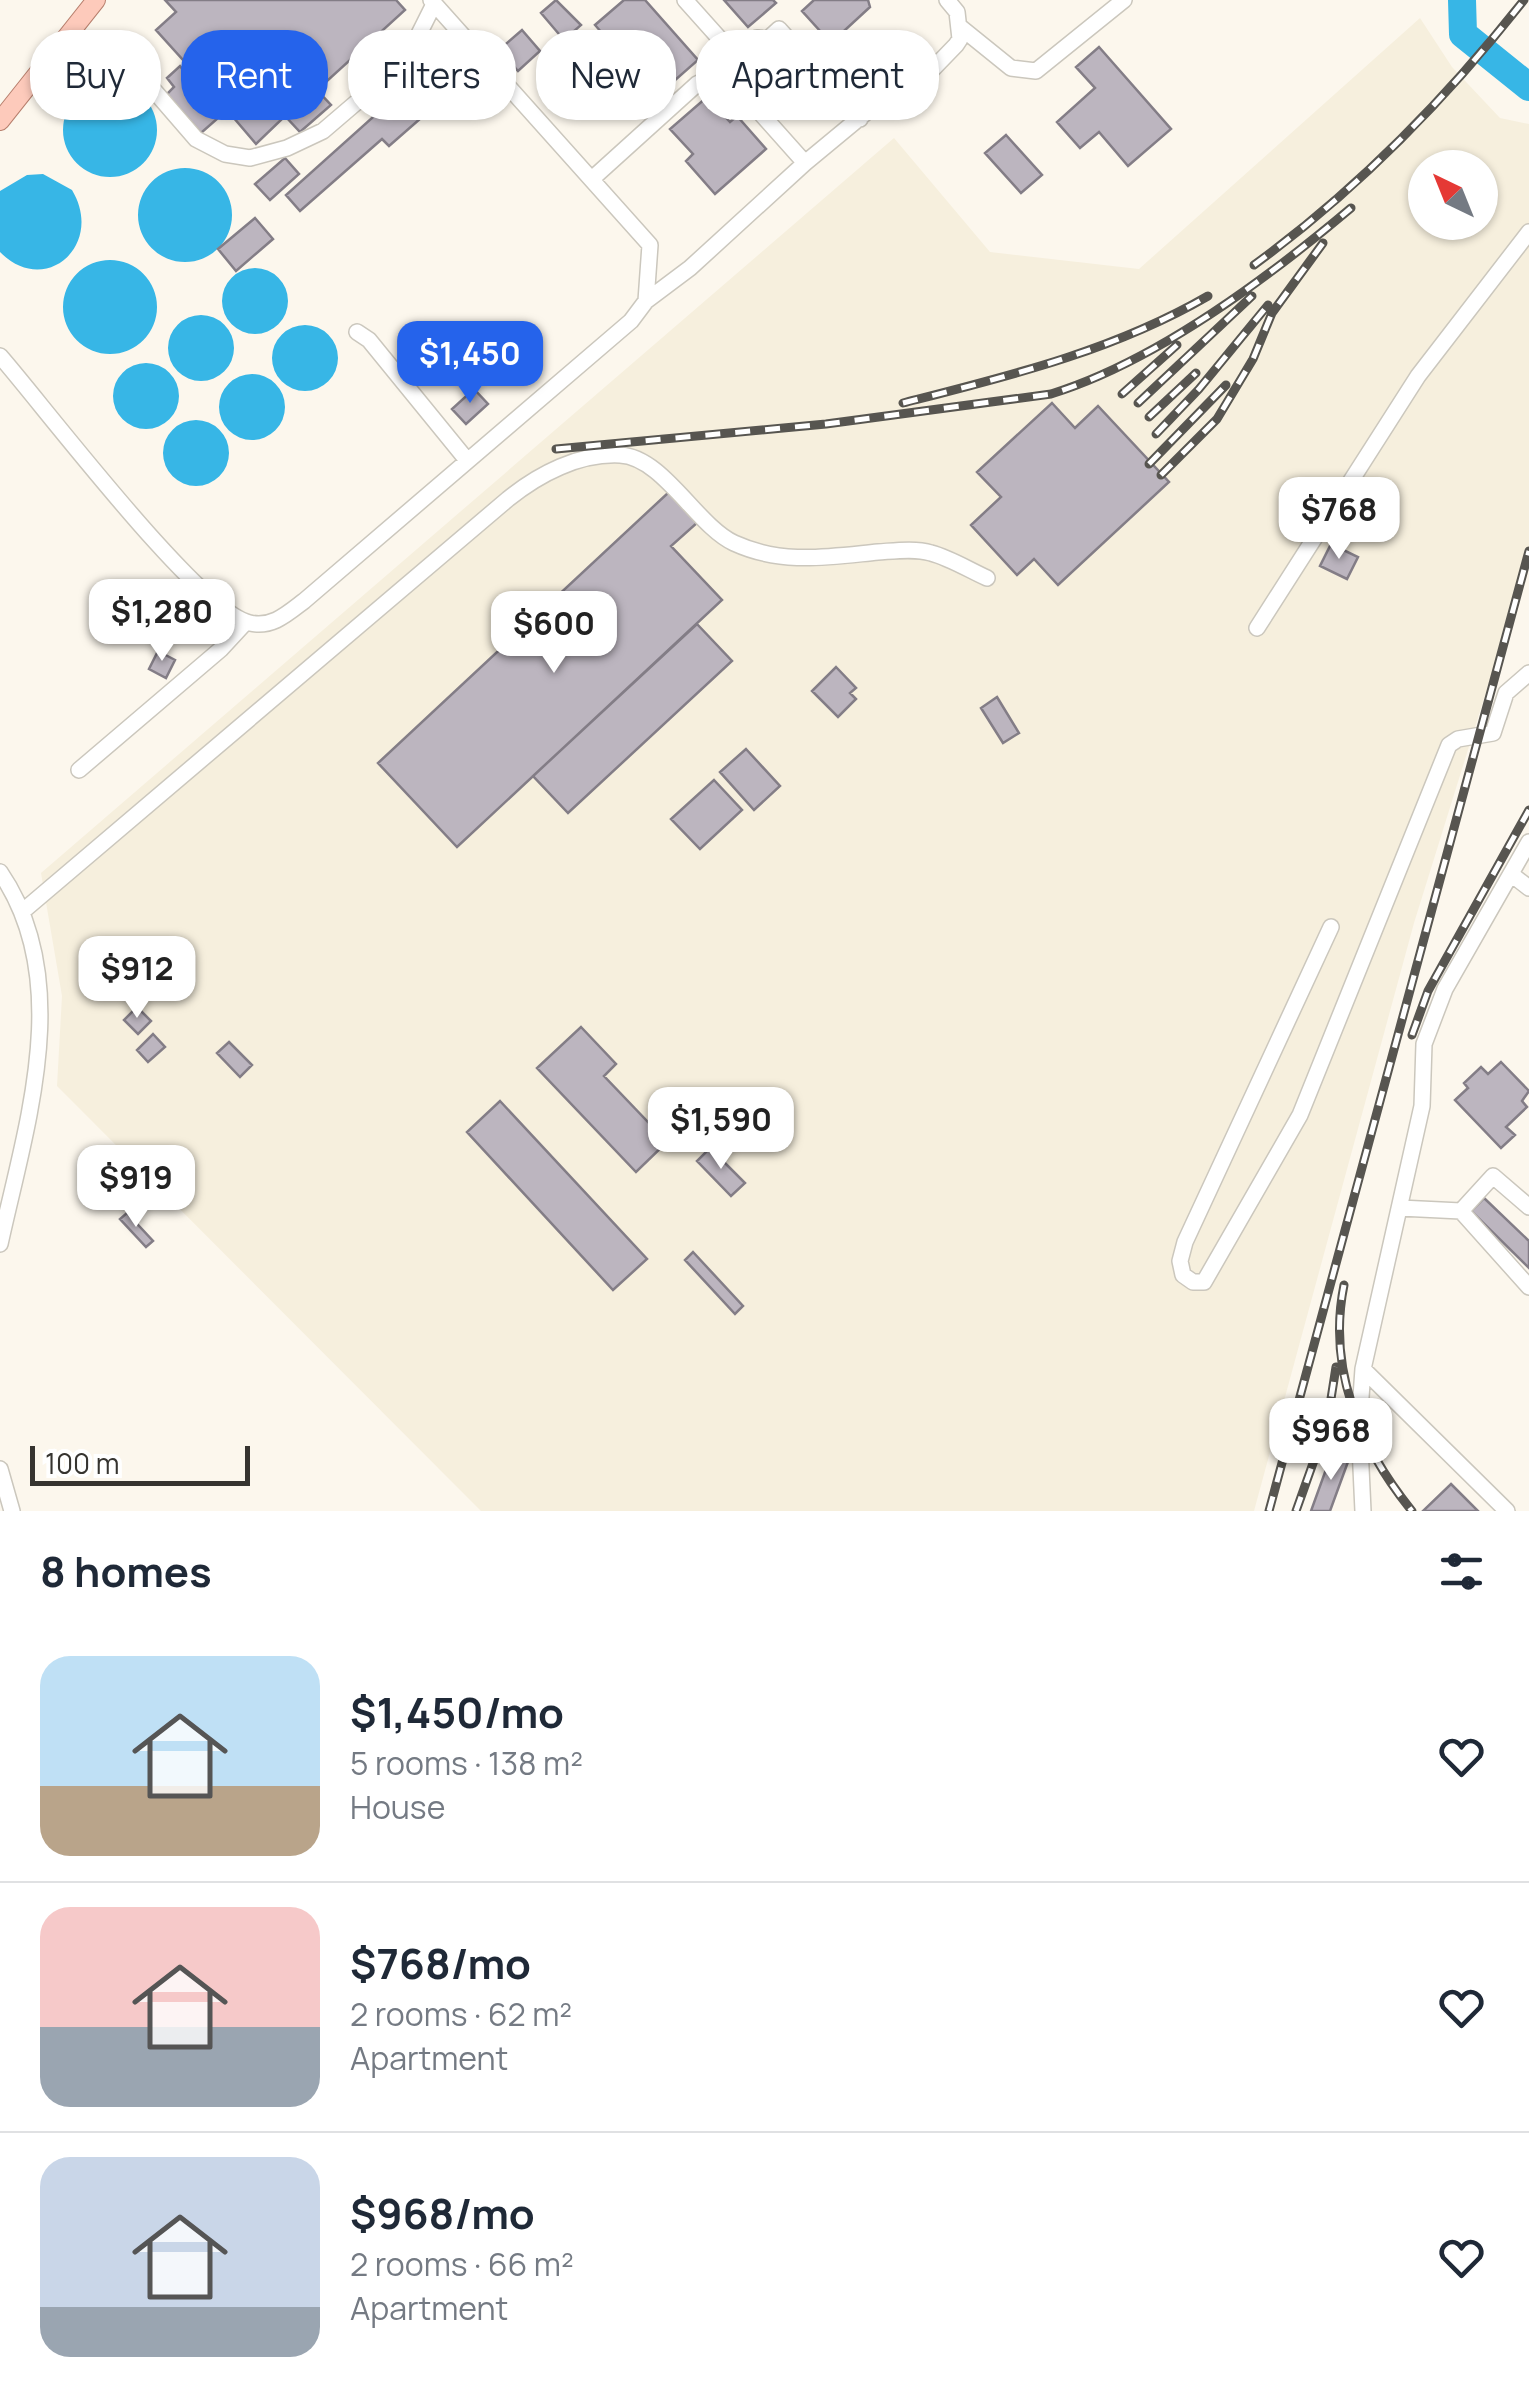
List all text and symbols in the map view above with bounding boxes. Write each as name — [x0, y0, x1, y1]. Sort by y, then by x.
chip: Buy — [30, 30, 161, 120]
chip: Rent — [181, 30, 328, 120]
chip: Filters — [348, 30, 516, 120]
chip: New — [536, 30, 676, 120]
chip: Apartment — [696, 30, 939, 120]
north arrow — [1408, 150, 1498, 240]
map controls — [1408, 150, 1498, 240]
pin: $1,450 — [389, 321, 551, 406]
text: $1,450 — [419, 331, 521, 375]
pin: $768 — [1280, 477, 1398, 562]
text: $768 — [1301, 487, 1377, 531]
pin: $1,280 — [81, 579, 243, 664]
text: $1,280 — [111, 589, 213, 633]
pin: $600 — [495, 591, 613, 676]
text: $600 — [513, 601, 595, 645]
pin: $912 — [78, 936, 196, 1021]
text: $912 — [100, 946, 174, 990]
pin: $1,590 — [640, 1087, 802, 1172]
text: $1,590 — [670, 1097, 772, 1141]
pin: $919 — [77, 1145, 195, 1230]
text: $919 — [99, 1155, 173, 1199]
pin: $968 — [1272, 1398, 1390, 1483]
text: $968 — [1291, 1408, 1371, 1452]
scale bar — [30, 1441, 250, 1486]
text: 100 m — [45, 1444, 119, 1482]
text: 8 homes — [40, 1542, 212, 1600]
icon: filters — [1434, 1544, 1489, 1599]
text: $1,450/mo — [350, 1683, 564, 1741]
icon: home — [120, 1696, 240, 1816]
icon: heart — [1434, 1729, 1489, 1784]
text: 5 rooms · 138 m² — [350, 1741, 583, 1785]
text: House — [350, 1785, 445, 1829]
text: $768/mo — [350, 1934, 531, 1992]
icon: home — [120, 1947, 240, 2067]
icon: heart — [1434, 1980, 1489, 2035]
text: 2 rooms · 62 m² — [350, 1992, 572, 2036]
text: Apartment — [350, 2036, 508, 2080]
text: $968/mo — [350, 2184, 535, 2242]
icon: home — [120, 2197, 240, 2317]
icon: heart — [1434, 2230, 1489, 2285]
text: 2 rooms · 66 m² — [350, 2242, 574, 2286]
text: Apartment — [350, 2286, 508, 2330]

